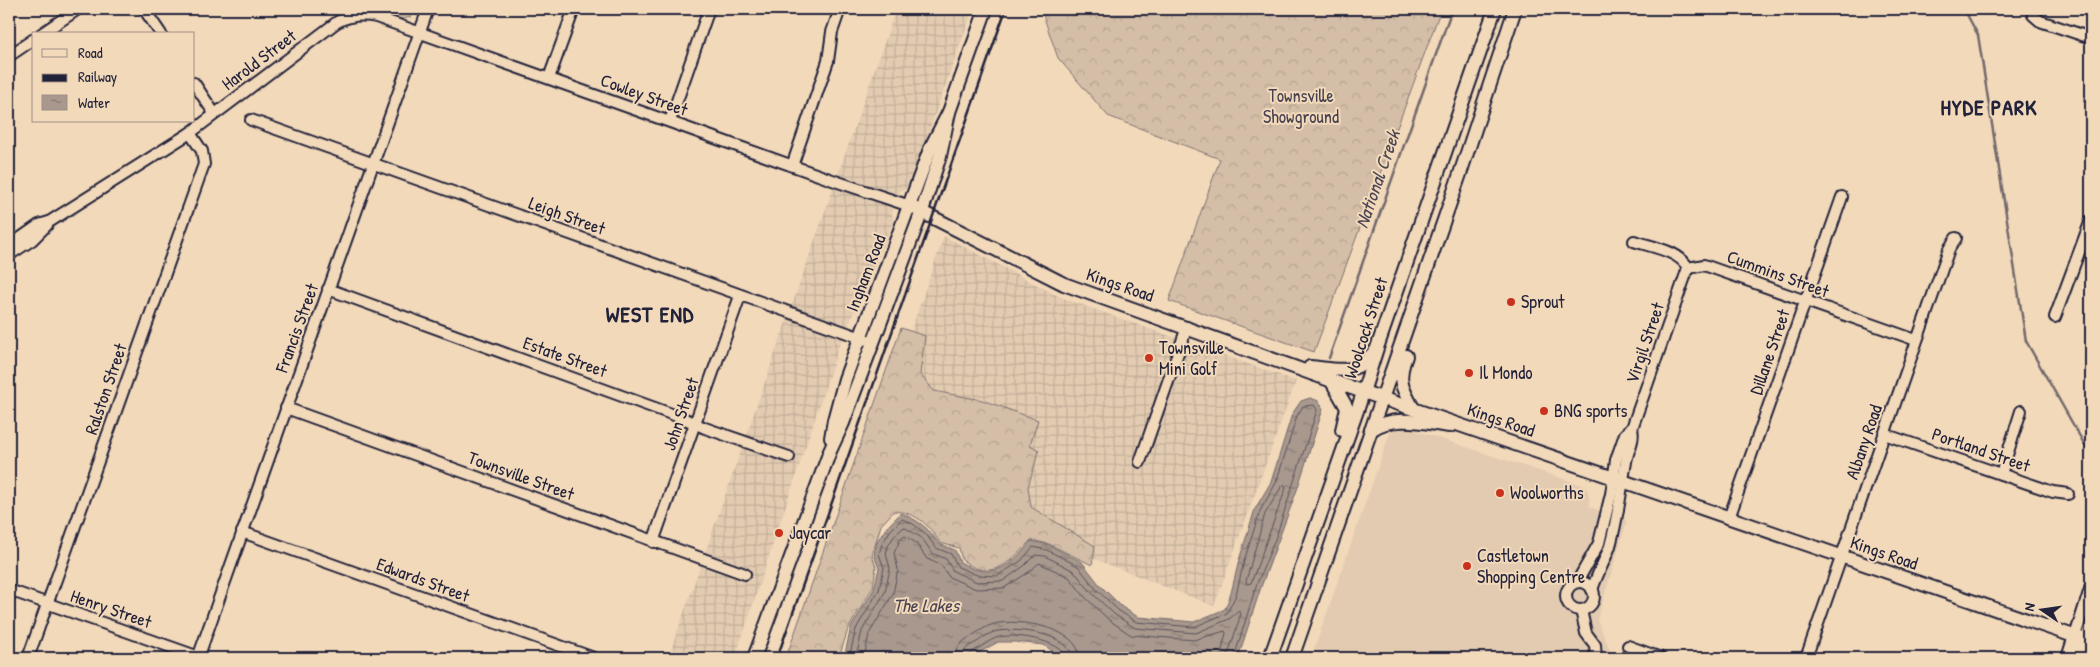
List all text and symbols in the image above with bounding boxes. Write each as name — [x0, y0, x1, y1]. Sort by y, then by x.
street label: Harold Street — [216, 23, 302, 96]
legend — [32, 32, 195, 122]
text: Road — [78, 42, 103, 63]
text: Railway — [78, 66, 117, 87]
street label: Cowley Street — [597, 67, 692, 122]
park label: Townsville Showground — [1263, 83, 1339, 129]
text: Water — [78, 92, 110, 113]
district label: HYDE PARK — [1940, 92, 2038, 122]
water label: National Creek — [1348, 124, 1407, 232]
street label: Leigh Street — [526, 190, 610, 241]
street label: Ingham Road — [839, 231, 892, 315]
street label: Cummins Street — [1724, 244, 1833, 304]
street label: Kings Road — [1083, 261, 1157, 308]
street label: Woolcock Street — [1337, 273, 1394, 382]
street label: Francis Street — [269, 279, 324, 377]
place label: Sprout — [1521, 289, 1565, 314]
marker: Sprout — [1505, 296, 1517, 308]
street label: Virgil Street — [1619, 298, 1670, 387]
district label: WEST END — [606, 299, 694, 329]
street label: Dillane Street — [1743, 305, 1796, 398]
street label: Estate Street — [520, 330, 611, 384]
place label: Townsville Mini Golf — [1159, 335, 1224, 381]
street label: Ralston Street — [78, 339, 133, 438]
marker: Townsville Mini Golf — [1143, 352, 1155, 364]
place label: Il Mondo — [1479, 360, 1533, 385]
marker: Il Mondo — [1463, 367, 1475, 379]
street label: John Street — [656, 373, 705, 454]
street label: Kings Road — [1464, 396, 1538, 443]
place label: BNG sports — [1554, 398, 1627, 423]
street label: Albany Road — [1839, 401, 1888, 483]
marker: BNG sports — [1538, 405, 1550, 417]
street label: Portland Street — [1929, 421, 2034, 478]
street label: Townsville Street — [465, 445, 578, 507]
place label: Woolworths — [1510, 480, 1584, 505]
marker: Woolworths — [1494, 487, 1506, 499]
place label: Jaycar — [789, 520, 831, 545]
marker: Jaycar — [773, 527, 785, 539]
street label: Kings Road — [1847, 529, 1921, 576]
place label: Castletown Shopping Centre — [1477, 543, 1585, 589]
street label: Edwards Street — [373, 551, 474, 608]
marker: Castletown Shopping Centre — [1461, 560, 1473, 572]
street label: Henry Street — [67, 583, 156, 634]
north arrow — [2018, 584, 2068, 634]
water label: The Lakes — [893, 592, 961, 618]
text: N — [2019, 601, 2039, 613]

